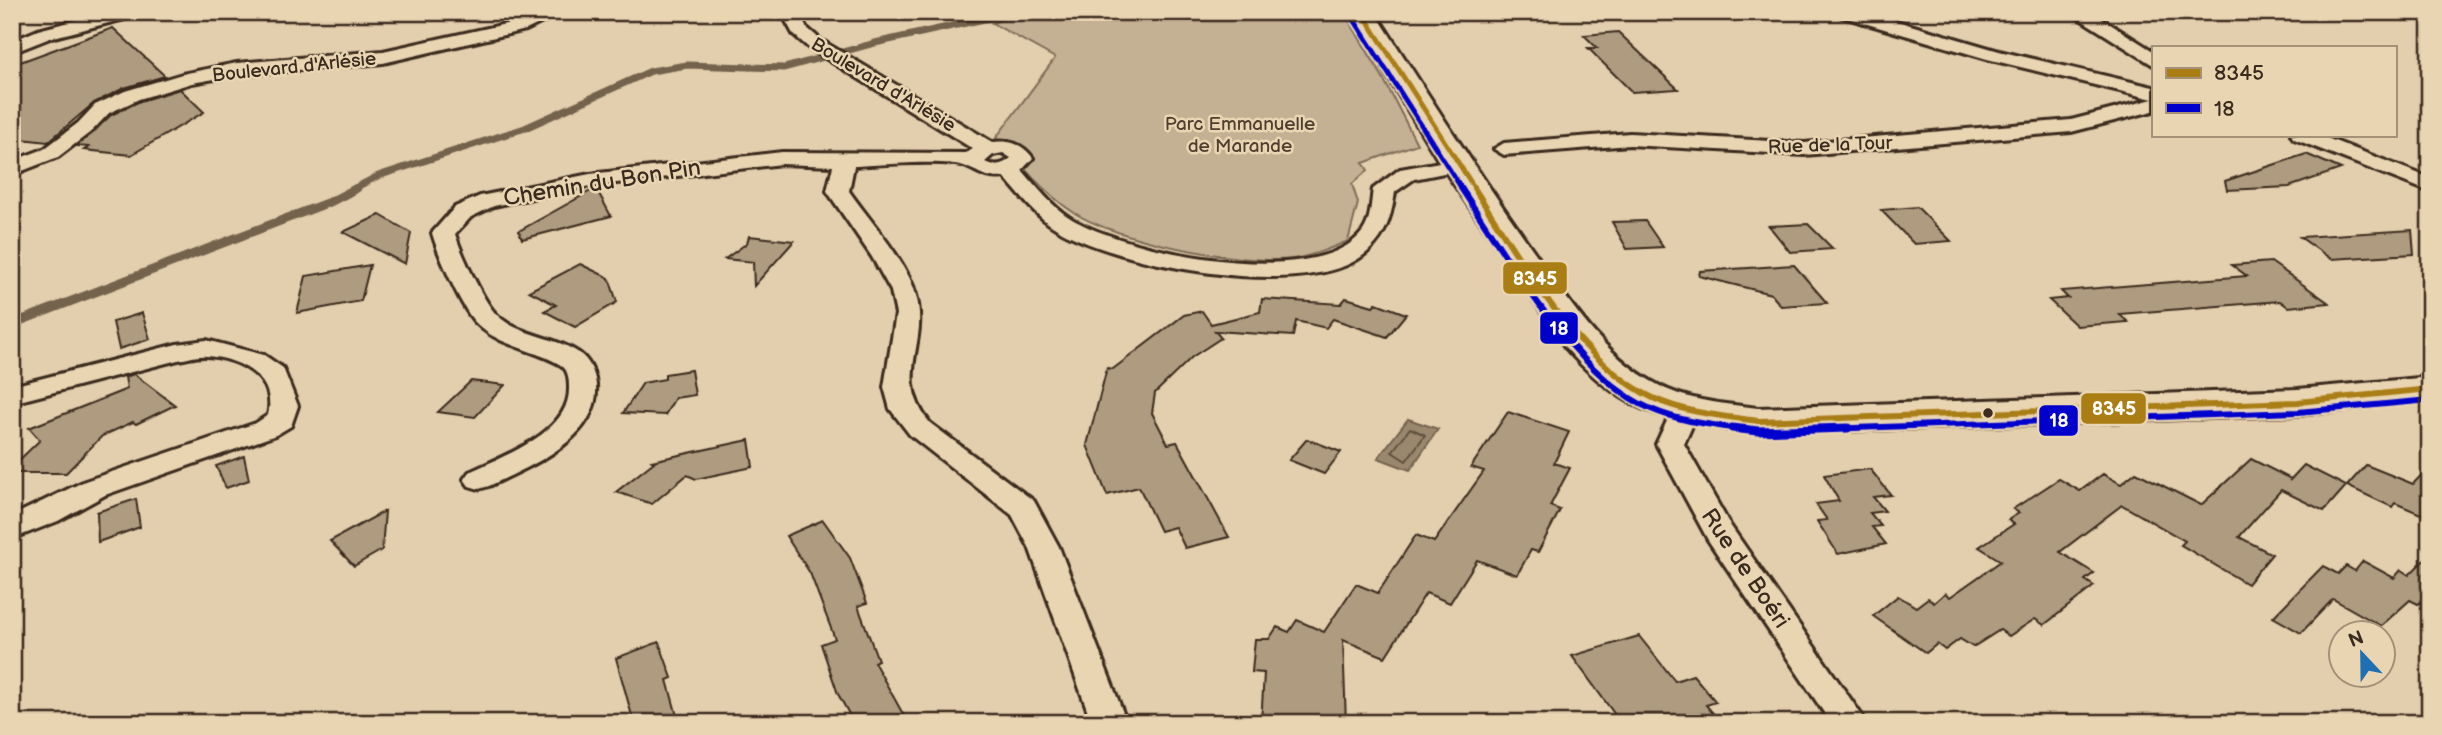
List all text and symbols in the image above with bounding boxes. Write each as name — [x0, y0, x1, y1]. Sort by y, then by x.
street label: Boulevard d'Arlésie — [807, 33, 960, 138]
legend — [2152, 46, 2396, 136]
street label: Boulevard d'Arlésie — [211, 47, 377, 88]
text: 8345 — [2214, 61, 2264, 86]
text: 18 — [2214, 97, 2234, 122]
park label: Parc Emmanuelle de Marande — [1165, 113, 1315, 158]
street label: Rue de la Tour — [1767, 132, 1894, 159]
street label: Chemin du Bon Pin — [502, 154, 703, 212]
line badge: 8345 — [1502, 261, 1568, 295]
text: 8345 — [1513, 268, 1557, 291]
line badge: 18 — [1539, 311, 1579, 345]
text: 18 — [1549, 318, 1569, 341]
line badge: 8345 — [2080, 392, 2147, 425]
text: 8345 — [2092, 398, 2136, 421]
line badge: 18 — [2038, 404, 2079, 437]
unlabelled marker — [1981, 406, 1995, 420]
text: 18 — [2049, 410, 2069, 433]
street label: Rue de Boéri — [1695, 503, 1795, 634]
north arrow — [2326, 620, 2396, 690]
text: N — [2345, 626, 2367, 653]

